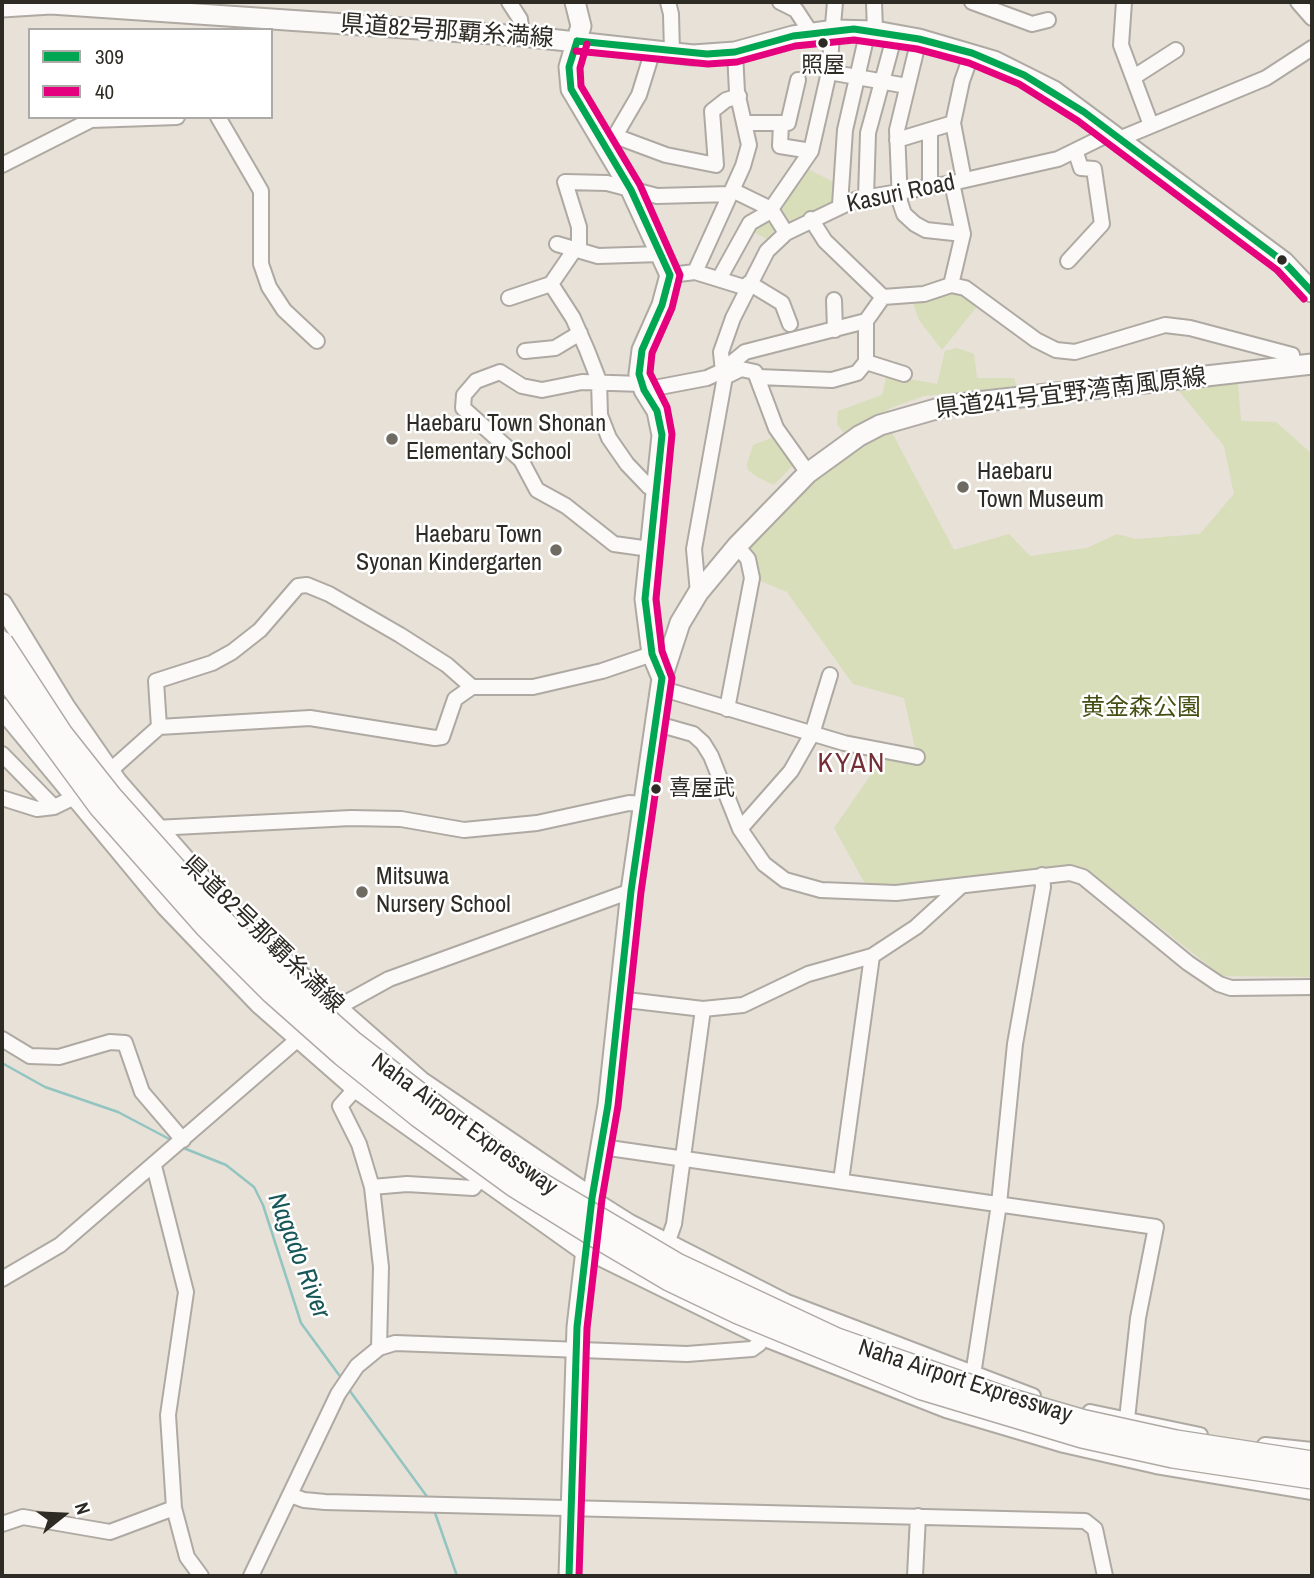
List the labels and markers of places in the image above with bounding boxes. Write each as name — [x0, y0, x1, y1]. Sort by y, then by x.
marker: 照屋 — [816, 36, 830, 50]
place label: 照屋 — [801, 53, 845, 79]
unlabelled marker — [1275, 253, 1289, 267]
place label: Haebaru Town Shonan Elementary School — [406, 411, 606, 467]
marker: Haebaru Town Shonan Elementary School — [384, 431, 400, 447]
place label: Haebaru Town Museum — [977, 459, 1104, 515]
marker: Haebaru Town Museum — [955, 479, 971, 495]
place label: Haebaru Town Syonan Kindergarten — [356, 522, 542, 578]
marker: Haebaru Town Syonan Kindergarten — [548, 542, 564, 558]
place label: 喜屋武 — [669, 776, 735, 802]
marker: 喜屋武 — [649, 782, 663, 796]
place label: Mitsuwa Nursery School — [376, 864, 511, 920]
marker: Mitsuwa Nursery School — [354, 884, 370, 900]

